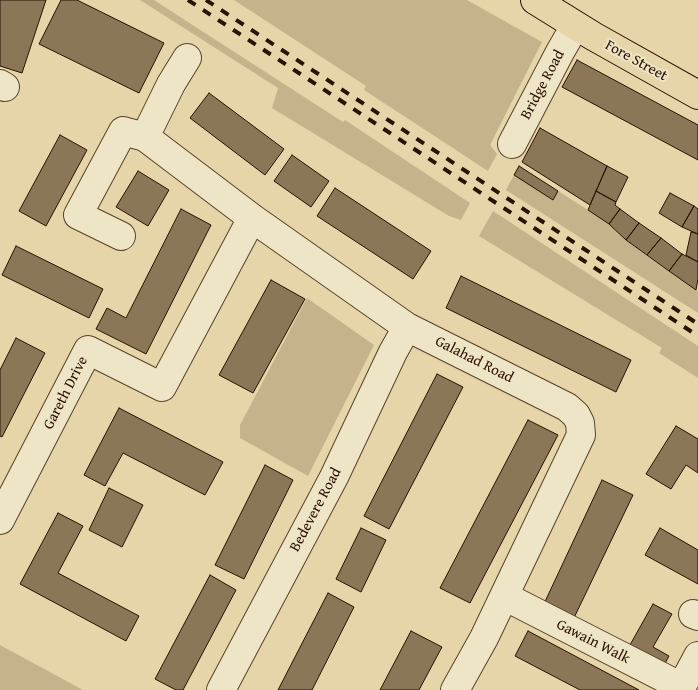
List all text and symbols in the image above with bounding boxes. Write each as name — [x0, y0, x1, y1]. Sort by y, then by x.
street label: Fore Street — [602, 36, 670, 86]
street label: Bridge Road — [517, 47, 569, 123]
street label: Galahad Road — [432, 333, 516, 387]
street label: Gareth Drive — [40, 353, 92, 433]
street label: Bedevere Road — [286, 465, 346, 555]
street label: Gawain Walk — [553, 616, 633, 668]

